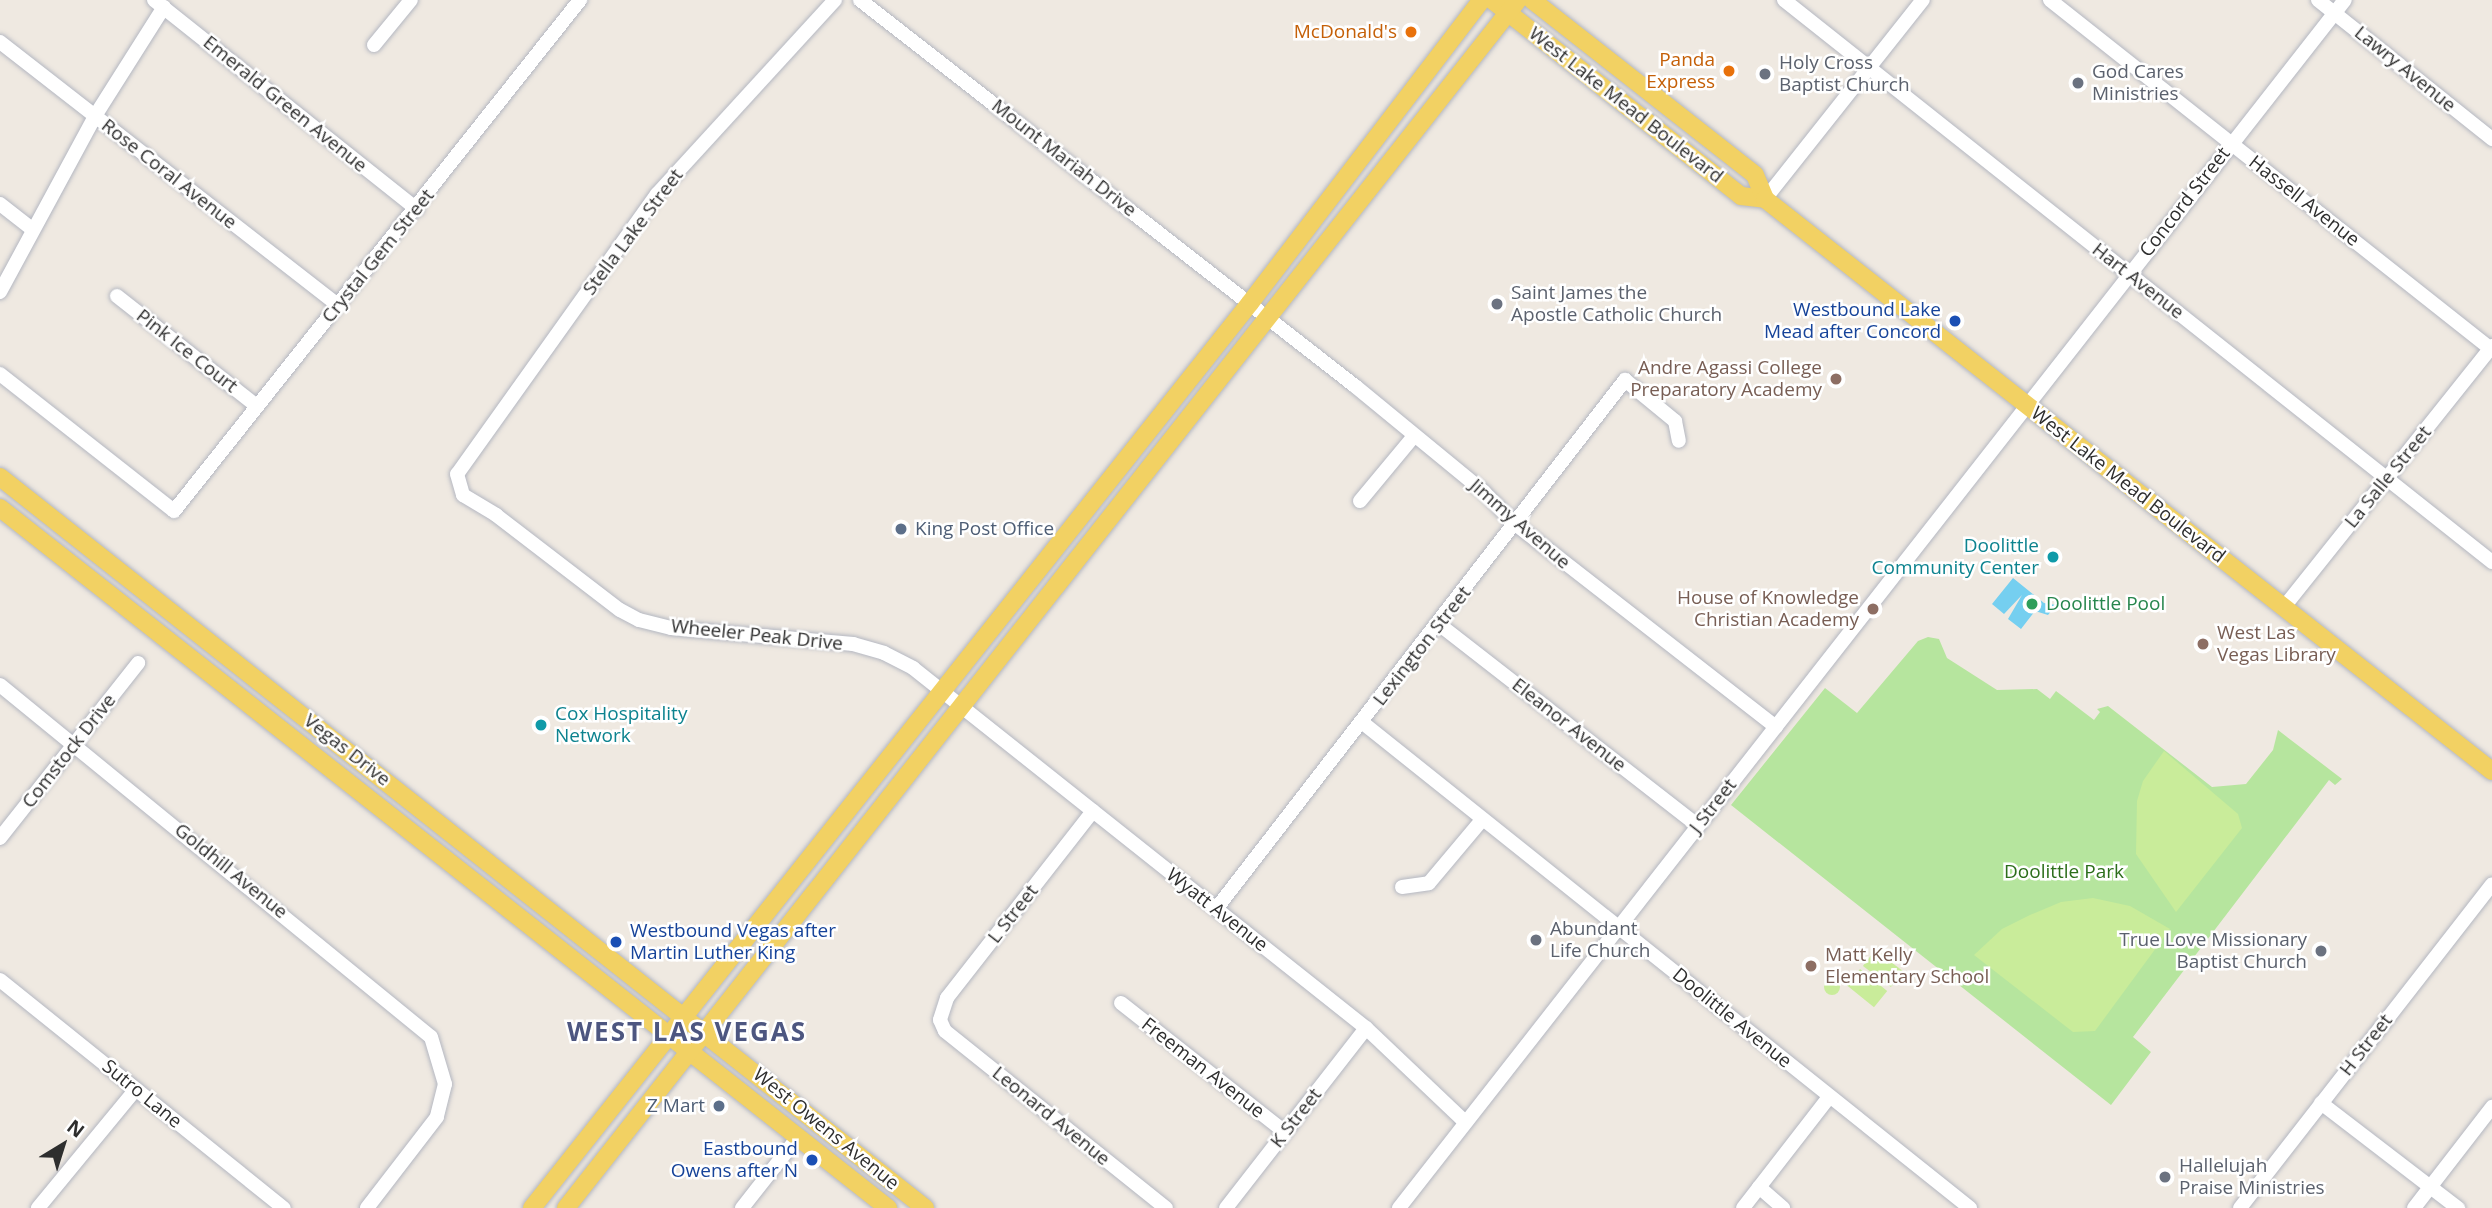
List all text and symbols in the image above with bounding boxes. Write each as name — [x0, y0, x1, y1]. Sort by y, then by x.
place label: McDonald's — [1294, 21, 1397, 43]
street label: Lawry Avenue — [2350, 21, 2460, 117]
street label: West Lake Mead Boulevard — [1524, 22, 1728, 188]
marker: McDonald's — [1403, 24, 1419, 40]
street label: Emerald Green Avenue — [198, 31, 372, 177]
place label: Panda Express — [1646, 49, 1715, 93]
place label: Holy Cross Baptist Church — [1779, 52, 1910, 96]
place label: God Cares Ministries — [2092, 61, 2184, 105]
marker: Panda Express — [1721, 63, 1737, 79]
marker: Holy Cross Baptist Church — [1757, 66, 1773, 82]
marker: God Cares Ministries — [2070, 75, 2086, 91]
street label: Mount Mariah Drive — [987, 94, 1141, 222]
street label: Rose Coral Avenue — [97, 114, 241, 234]
street label: Concord Street — [2135, 143, 2235, 261]
street label: Hassell Avenue — [2244, 151, 2364, 251]
street label: Stella Lake Street — [578, 164, 688, 300]
street label: Crystal Gem Street — [317, 185, 439, 327]
street label: Hart Avenue — [2088, 238, 2188, 324]
place label: Saint James the Apostle Catholic Church — [1511, 282, 1722, 326]
marker: Saint James the Apostle Catholic Church — [1489, 296, 1505, 312]
place label: Westbound Lake Mead after Concord — [1764, 299, 1941, 343]
street label: Pink Ice Court — [132, 304, 242, 398]
marker: Westbound Lake Mead after Concord — [1947, 313, 1963, 329]
place label: Andre Agassi College Preparatory Academy — [1630, 357, 1822, 401]
marker: Andre Agassi College Preparatory Academy — [1828, 371, 1844, 387]
street label: West Lake Mead Boulevard — [2026, 402, 2230, 568]
street label: La Salle Street — [2340, 421, 2436, 533]
street label: Jimmy Avenue — [1465, 474, 1575, 574]
place label: King Post Office — [915, 518, 1054, 540]
marker: King Post Office — [893, 521, 909, 537]
place label: Doolittle Community Center — [1872, 535, 2039, 579]
marker: Doolittle Community Center — [2045, 549, 2061, 565]
street label: Lexington Street — [1368, 582, 1476, 710]
place label: House of Knowledge Christian Academy — [1677, 587, 1859, 631]
place label: Doolittle Pool — [2046, 593, 2165, 615]
marker: Doolittle Pool — [2024, 596, 2040, 612]
marker: House of Knowledge Christian Academy — [1865, 601, 1881, 617]
street label: Wheeler Peak Drive — [670, 615, 844, 655]
place label: West Las Vegas Library — [2217, 622, 2336, 666]
marker: West Las Vegas Library — [2195, 636, 2211, 652]
street label: Eleanor Avenue — [1507, 673, 1631, 777]
street label: Comstock Drive — [17, 689, 121, 813]
place label: Cox Hospitality Network — [555, 703, 687, 747]
street label: Vegas Drive — [299, 709, 395, 791]
marker: Cox Hospitality Network — [533, 717, 549, 733]
street label: J Street — [1685, 774, 1741, 838]
street label: Goldhill Avenue — [170, 818, 292, 924]
park label: Doolittle Park — [2004, 861, 2124, 883]
street label: Wyatt Avenue — [1162, 863, 1272, 957]
street label: L Street — [983, 880, 1043, 948]
place label: Abundant Life Church — [1550, 918, 1651, 962]
place label: Westbound Vegas after Martin Luther King — [630, 920, 836, 964]
place label: True Love Missionary Baptist Church — [2119, 929, 2307, 973]
marker: Abundant Life Church — [1528, 932, 1544, 948]
marker: Westbound Vegas after Martin Luther King — [608, 934, 624, 950]
marker: True Love Missionary Baptist Church — [2313, 943, 2329, 959]
place label: Matt Kelly Elementary School — [1825, 944, 1989, 988]
marker: Matt Kelly Elementary School — [1803, 958, 1819, 974]
street label: Doolittle Avenue — [1668, 963, 1796, 1073]
street label: H Street — [2335, 1010, 2397, 1080]
street label: Freeman Avenue — [1137, 1013, 1269, 1123]
district label: WEST LAS VEGAS — [569, 1016, 805, 1048]
street label: Sutro Lane — [98, 1055, 186, 1133]
street label: Leonard Avenue — [988, 1062, 1114, 1170]
street label: West Owens Avenue — [749, 1063, 903, 1195]
street label: K Street — [1266, 1084, 1326, 1152]
place label: Z Mart — [647, 1095, 705, 1117]
marker: Z Mart — [711, 1098, 727, 1114]
north arrow — [28, 1110, 98, 1180]
text: N — [62, 1113, 90, 1143]
place label: Eastbound Owens after N — [671, 1138, 798, 1182]
marker: Eastbound Owens after N — [804, 1152, 820, 1168]
place label: Hallelujah Praise Ministries — [2179, 1155, 2325, 1199]
marker: Hallelujah Praise Ministries — [2157, 1169, 2173, 1185]

